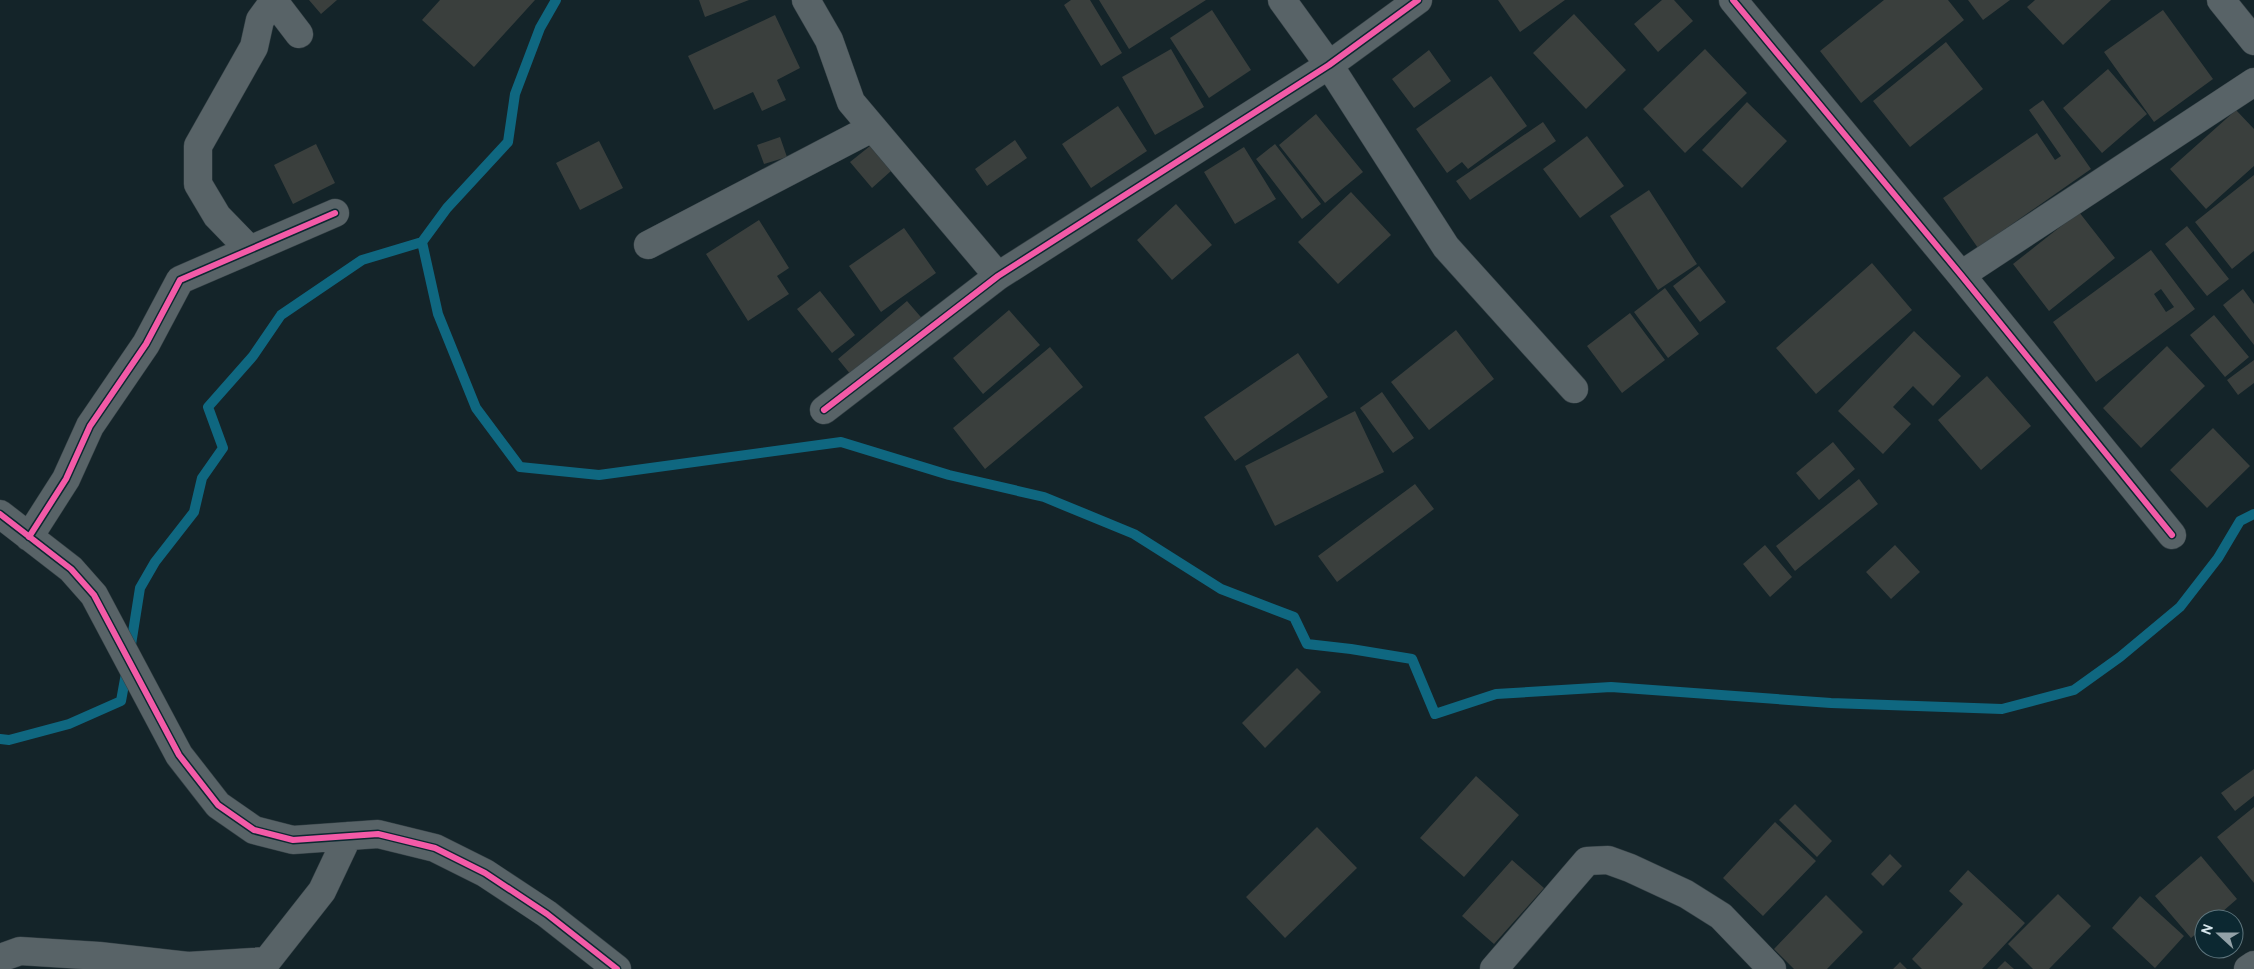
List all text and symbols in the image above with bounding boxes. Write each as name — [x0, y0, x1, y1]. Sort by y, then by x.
north arrow — [2194, 909, 2244, 959]
text: N — [2199, 922, 2218, 938]

